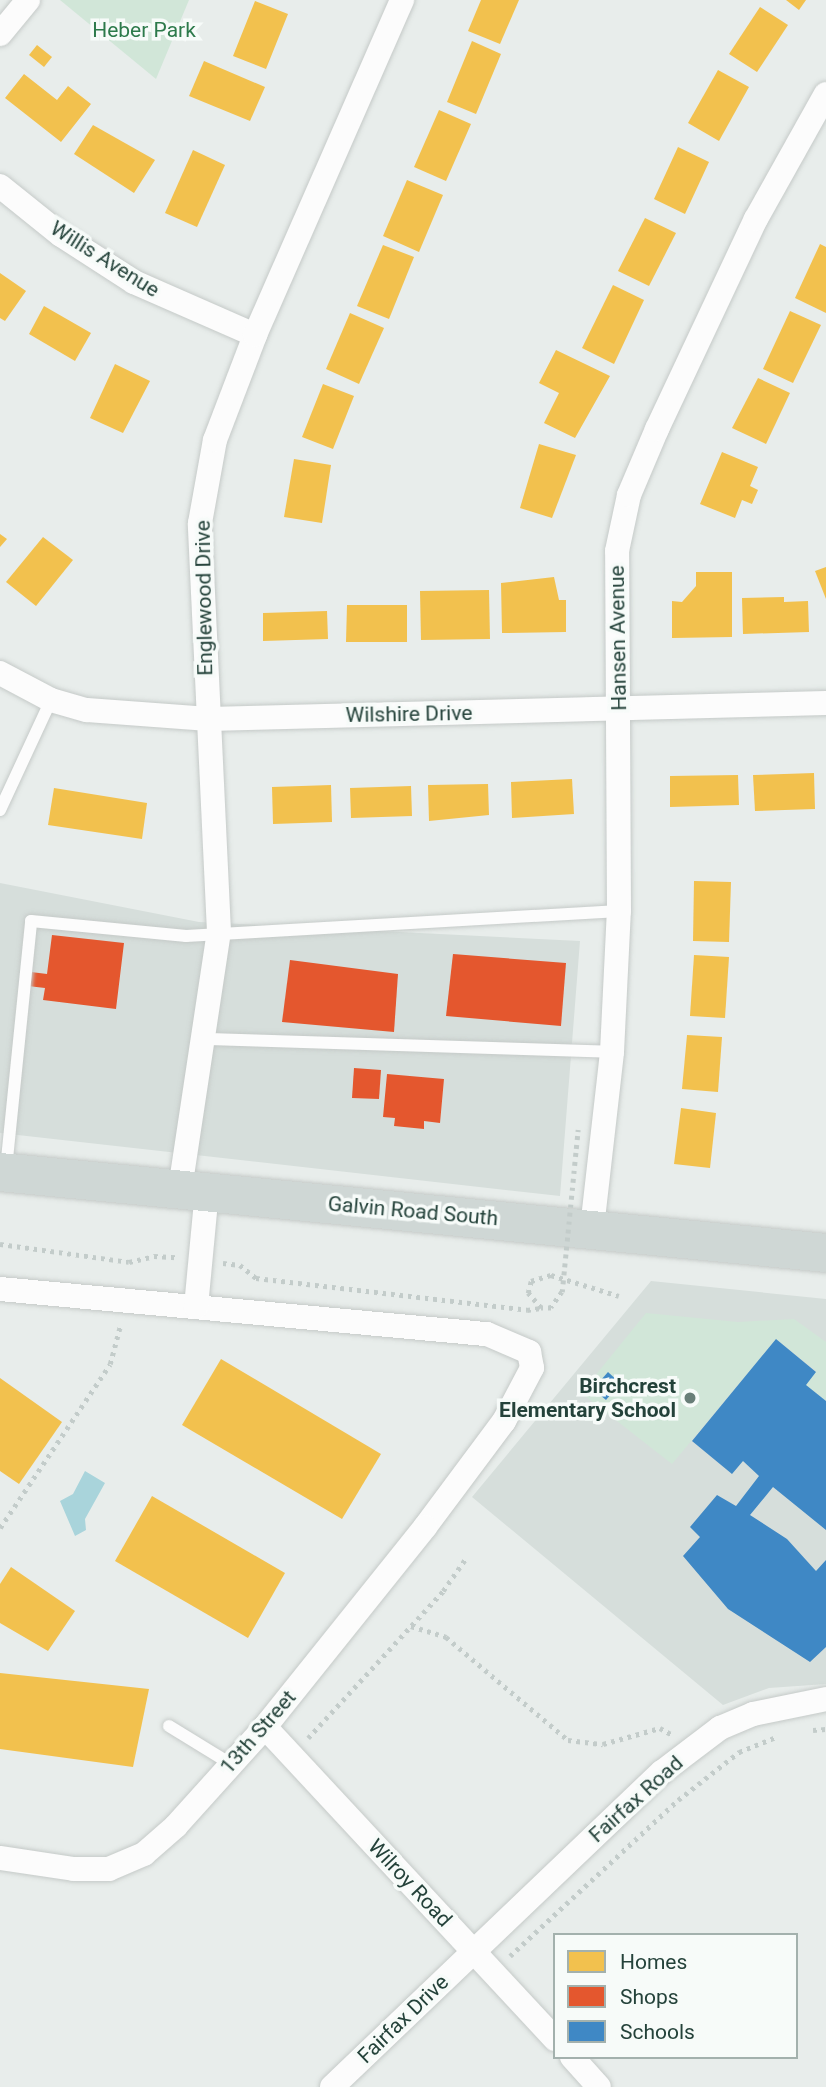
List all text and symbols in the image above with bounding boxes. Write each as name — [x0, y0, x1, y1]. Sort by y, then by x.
park label: Heber Park — [92, 17, 196, 43]
street label: Willis Avenue — [46, 216, 164, 302]
street label: Englewood Drive — [190, 520, 218, 676]
street label: Hansen Avenue — [604, 565, 632, 711]
street label: Wilshire Drive — [345, 700, 473, 728]
street label: Galvin Road South — [327, 1191, 499, 1231]
place label: Birchcrest Elementary School — [499, 1373, 676, 1423]
marker: Birchcrest Elementary School — [682, 1390, 698, 1406]
street label: 13th Street — [215, 1685, 301, 1779]
street label: Fairfax Road — [584, 1750, 688, 1848]
street label: Wilroy Road — [363, 1834, 457, 1932]
legend — [553, 1933, 798, 2059]
text: Homes — [620, 1950, 687, 1974]
street label: Fairfax Drive — [352, 1969, 454, 2069]
text: Shops — [620, 1985, 679, 2009]
text: Schools — [620, 2020, 695, 2044]

